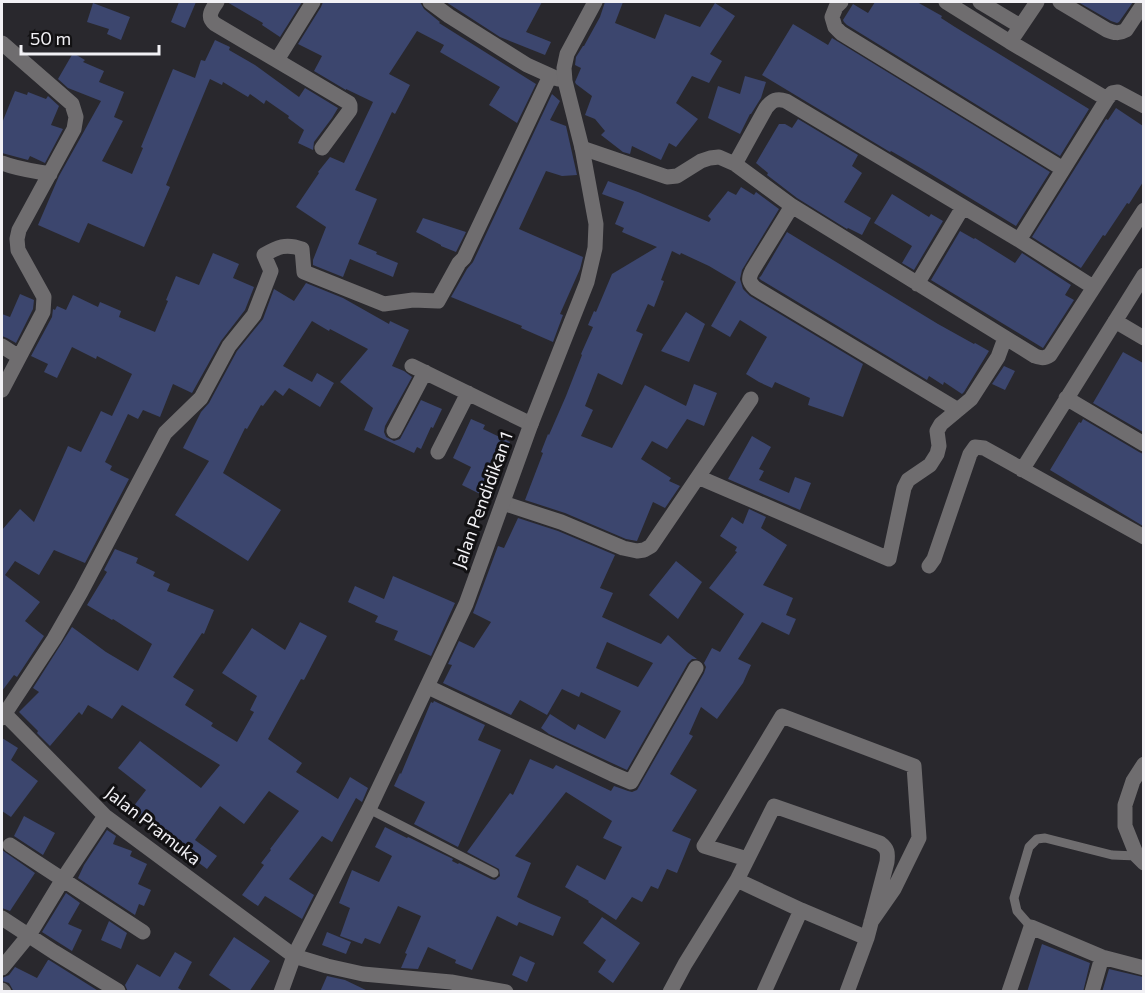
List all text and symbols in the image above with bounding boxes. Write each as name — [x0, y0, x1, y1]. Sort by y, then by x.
scale bar — [21, 18, 159, 56]
text: 50 m — [30, 27, 71, 49]
street label: Jalan Pendidikan 1 — [447, 428, 517, 571]
street label: Jalan Pramuka — [102, 781, 206, 869]

